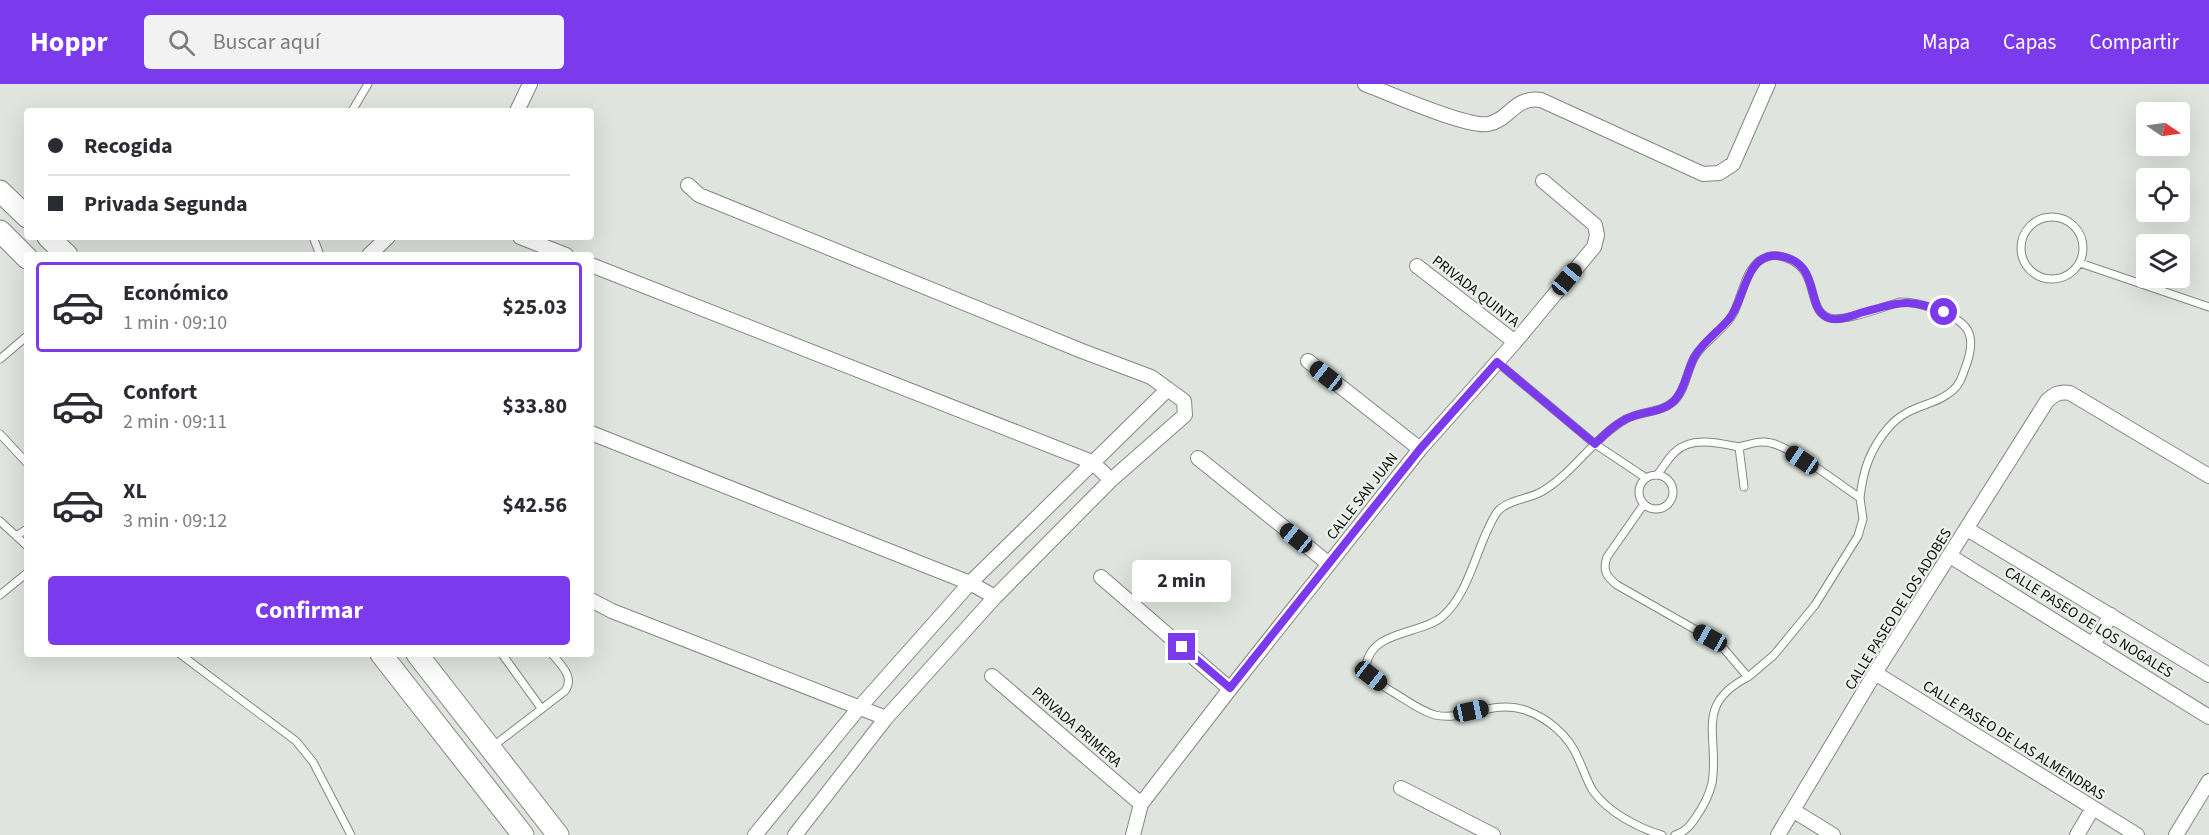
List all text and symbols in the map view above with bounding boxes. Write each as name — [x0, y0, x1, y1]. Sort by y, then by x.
search box — [144, 15, 564, 69]
text: Hoppr — [30, 22, 108, 62]
icon: search — [165, 26, 198, 59]
text: Buscar aquí — [213, 26, 320, 58]
text: Mapa — [1922, 27, 1970, 57]
text: Capas — [2003, 27, 2056, 57]
text: Compartir — [2089, 27, 2179, 57]
north arrow — [2136, 102, 2190, 156]
map controls — [2136, 102, 2190, 288]
text: Recogida — [84, 130, 173, 162]
button: locate — [2136, 168, 2190, 222]
text: Privada Segunda — [84, 188, 248, 220]
button: layers — [2136, 234, 2190, 288]
street label: PRIVADA QUINTA — [1428, 251, 1524, 333]
car — [1549, 259, 1585, 299]
text: Económico — [123, 277, 228, 309]
icon: car — [51, 280, 105, 334]
text: $25.03 — [502, 291, 567, 323]
route start — [1930, 298, 1957, 325]
text: 1 min · 09:10 — [123, 309, 227, 337]
car — [1306, 358, 1346, 394]
text: Confort — [123, 376, 197, 408]
icon: car — [51, 379, 105, 433]
text: $33.80 — [502, 390, 567, 422]
text: 2 min · 09:11 — [123, 408, 227, 436]
car — [1782, 442, 1822, 478]
street label: CALLE SAN JUAN — [1322, 448, 1403, 544]
text: XL — [123, 475, 147, 507]
icon: car — [51, 478, 105, 532]
text: $42.56 — [502, 489, 567, 521]
text: 3 min · 09:12 — [123, 507, 227, 535]
car — [1276, 520, 1316, 556]
street label: CALLE PASEO DE LOS ADOBES — [1840, 524, 1957, 694]
callout: 2 min — [1132, 560, 1232, 602]
street label: CALLE PASEO DE LOS NOGALES — [2000, 562, 2177, 683]
text: 2 min — [1157, 567, 1206, 595]
button: Confirmar — [48, 576, 570, 645]
car — [1690, 621, 1730, 655]
route end — [1168, 633, 1195, 660]
car — [1351, 658, 1391, 694]
street label: CALLE PASEO DE LAS ALMENDRAS — [1919, 675, 2109, 805]
street label: PRIVADA PRIMERA — [1027, 682, 1127, 773]
car — [1452, 698, 1490, 724]

